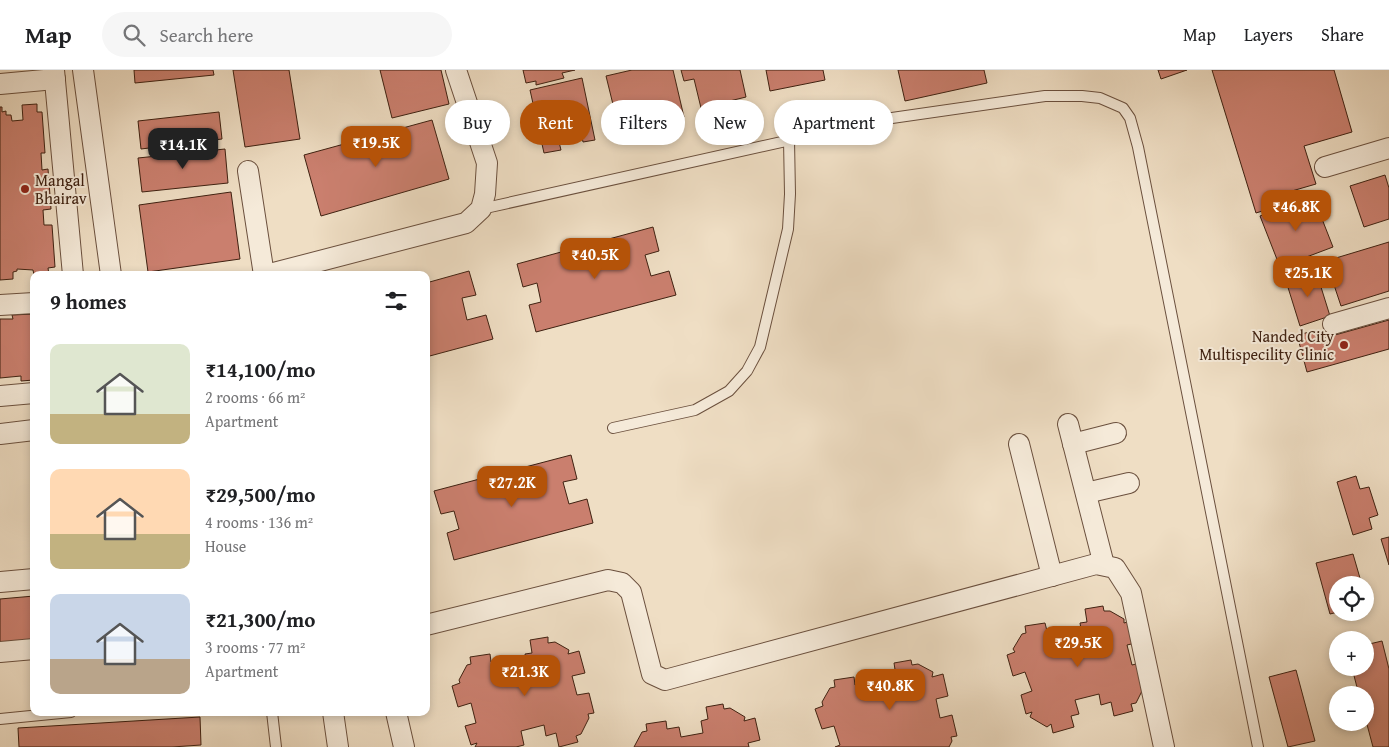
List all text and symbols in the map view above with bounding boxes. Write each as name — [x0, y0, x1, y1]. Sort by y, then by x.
search box — [102, 12, 452, 57]
text: Map — [25, 17, 72, 52]
icon: search — [120, 21, 148, 49]
text: Search here — [160, 21, 253, 49]
text: Map — [1183, 21, 1216, 48]
text: Layers — [1244, 21, 1293, 48]
text: Share — [1321, 21, 1364, 48]
chip: Buy — [445, 100, 510, 145]
chip: Rent — [520, 100, 591, 145]
chip: Filters — [601, 100, 685, 145]
chip: New — [695, 100, 764, 145]
chip: Apartment — [774, 100, 893, 145]
pin: ₹19.5K — [335, 126, 417, 168]
pin: ₹14.1K — [142, 128, 224, 170]
text: ₹19.5K — [352, 130, 400, 154]
text: ₹14.1K — [159, 132, 207, 156]
place label: Mangal Bhairav — [35, 168, 87, 210]
marker: Mangal Bhairav — [19, 183, 31, 195]
pin: ₹46.8K — [1255, 190, 1337, 232]
text: ₹46.8K — [1272, 194, 1320, 218]
pin: ₹40.5K — [554, 238, 636, 280]
text: ₹40.5K — [571, 242, 619, 266]
pin: ₹25.1K — [1267, 256, 1349, 298]
text: ₹25.1K — [1284, 260, 1332, 284]
text: 9 homes — [50, 286, 126, 317]
icon: filters — [382, 287, 410, 315]
place label: Nanded City Multispecility Clinic — [1199, 324, 1334, 366]
marker: Nanded City Multispecility Clinic — [1338, 339, 1350, 351]
text: ₹14,100/mo — [205, 354, 315, 385]
icon: home — [90, 364, 150, 424]
text: 2 rooms · 66 m² — [205, 385, 305, 409]
text: Apartment — [205, 409, 278, 433]
pin: ₹27.2K — [471, 466, 553, 508]
text: ₹27.2K — [488, 470, 536, 494]
text: ₹29,500/mo — [205, 479, 315, 510]
icon: home — [90, 489, 150, 549]
text: 4 rooms · 136 m² — [205, 510, 313, 534]
text: House — [205, 534, 246, 558]
map controls — [1329, 576, 1374, 731]
button: locate — [1329, 576, 1374, 621]
text: ₹21,300/mo — [205, 604, 315, 635]
icon: home — [90, 614, 150, 674]
pin: ₹29.5K — [1037, 626, 1119, 668]
text: ₹29.5K — [1054, 630, 1102, 654]
button: + — [1329, 631, 1374, 676]
text: 3 rooms · 77 m² — [205, 635, 305, 659]
pin: ₹21.3K — [484, 654, 566, 697]
text: Apartment — [205, 659, 278, 683]
text: ₹21.3K — [501, 659, 549, 683]
pin: ₹40.8K — [849, 668, 931, 711]
text: ₹40.8K — [866, 673, 914, 697]
button: − — [1329, 686, 1374, 731]

